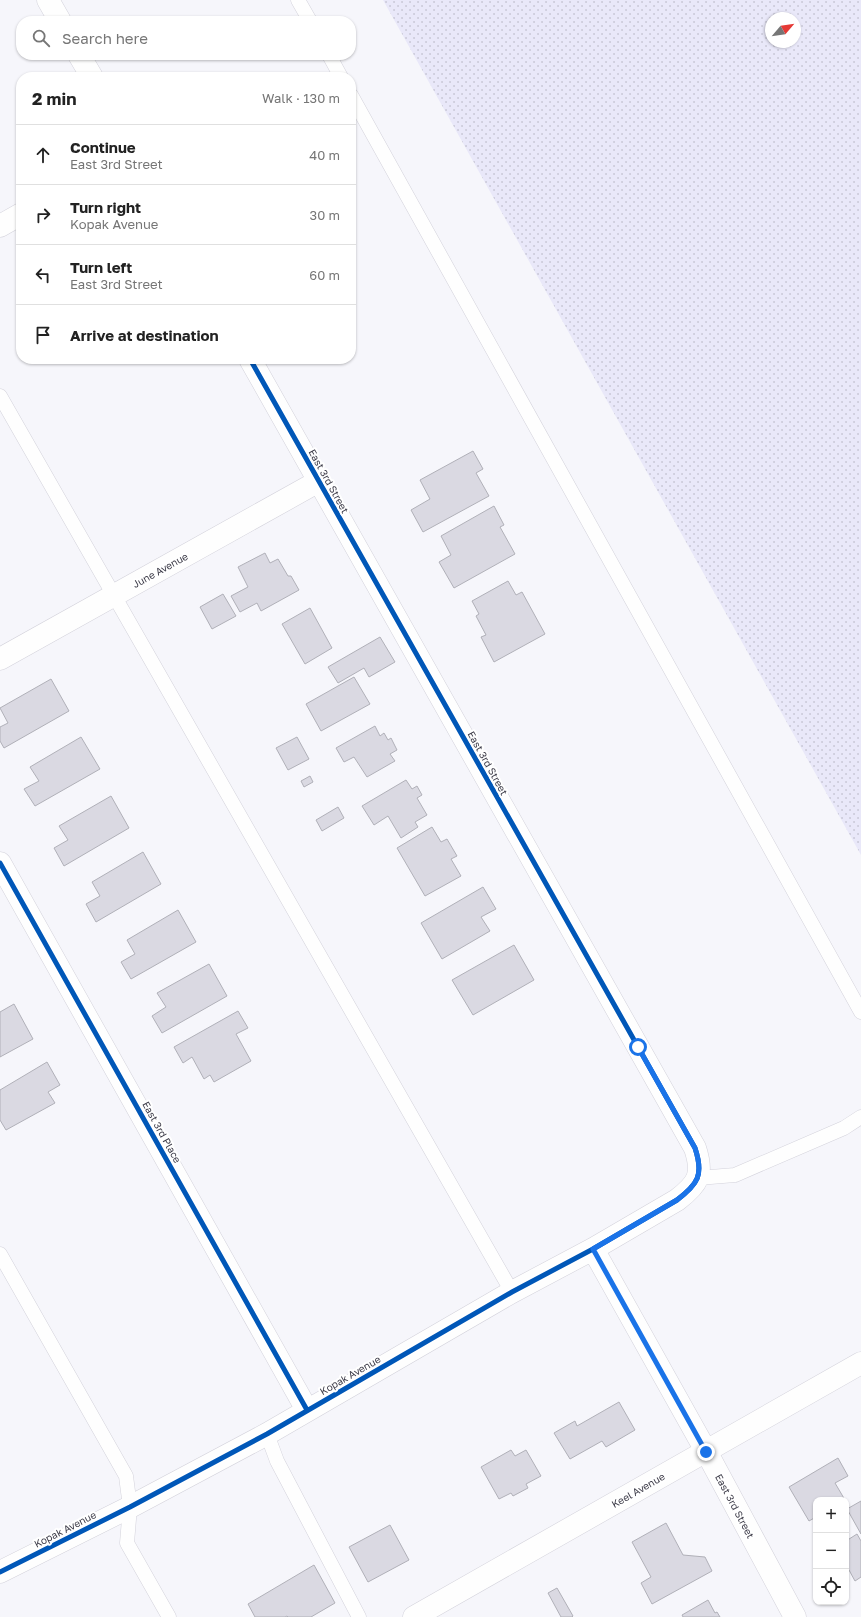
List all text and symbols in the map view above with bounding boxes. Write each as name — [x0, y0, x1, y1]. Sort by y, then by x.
north arrow — [765, 12, 801, 48]
search box — [16, 16, 356, 60]
icon: search — [30, 27, 52, 49]
text: Search here — [62, 29, 148, 47]
text: 2 min — [32, 88, 76, 109]
text: Walk · 130 m — [262, 90, 340, 106]
text: Continue — [70, 138, 136, 156]
icon: ahead — [32, 144, 54, 166]
text: 40 m — [309, 147, 340, 163]
text: East 3rd Street — [70, 156, 163, 172]
text: Turn right — [70, 198, 141, 216]
icon: right — [32, 204, 54, 226]
text: 30 m — [310, 207, 340, 223]
text: Kopak Avenue — [70, 216, 158, 232]
text: Turn left — [70, 258, 132, 276]
icon: left — [32, 264, 54, 286]
text: 60 m — [309, 267, 340, 283]
text: East 3rd Street — [70, 276, 163, 292]
icon: arrive — [32, 324, 54, 346]
text: Arrive at destination — [70, 326, 219, 344]
street label: East 3rd Street — [306, 447, 352, 515]
street label: June Avenue — [130, 550, 190, 590]
street label: East 3rd Street — [465, 729, 511, 797]
route start — [629, 1038, 647, 1056]
street label: East 3rd Place — [140, 1099, 184, 1165]
street label: Kopak Avenue — [318, 1353, 383, 1397]
route end — [697, 1443, 715, 1461]
street label: Keel Avenue — [609, 1470, 667, 1510]
street label: East 3rd Street — [713, 1472, 757, 1540]
map controls — [813, 1497, 849, 1605]
button: + — [813, 1497, 849, 1533]
street label: Kopak Avenue — [32, 1508, 98, 1550]
button: − — [813, 1533, 849, 1569]
button: locate — [813, 1569, 849, 1605]

